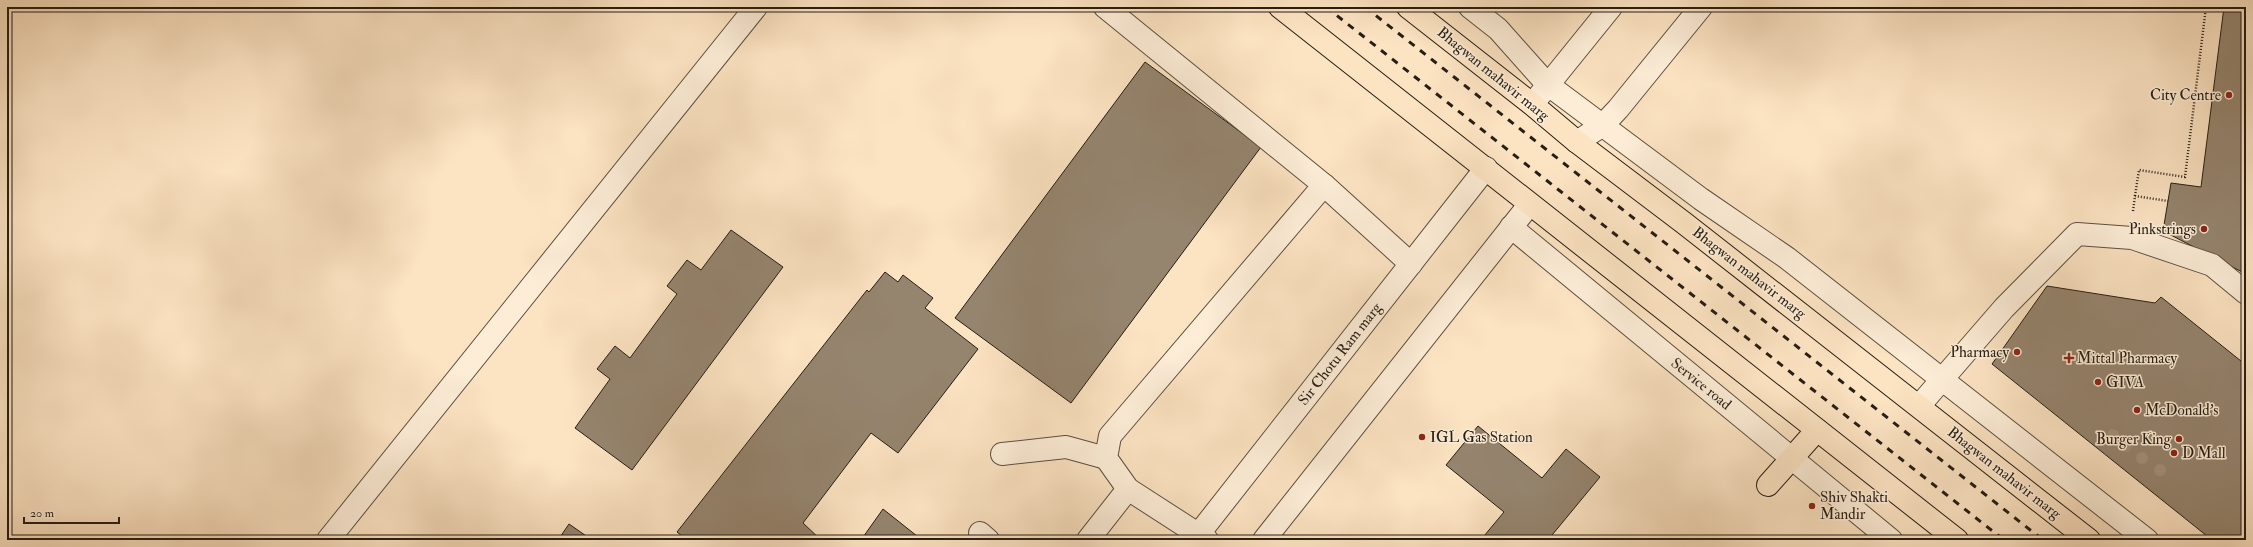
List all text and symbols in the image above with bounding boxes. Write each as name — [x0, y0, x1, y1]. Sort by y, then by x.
street label: Bhagwan mahavir marg — [1433, 23, 1553, 125]
place label: City Centre — [2150, 86, 2221, 105]
marker: City Centre — [2224, 90, 2234, 100]
place label: Pinkstrings — [2129, 220, 2196, 239]
street label: Bhagwan mahavir marg — [1688, 223, 1810, 324]
marker: Pinkstrings — [2199, 224, 2209, 234]
street label: Sir Chotu Ram marg — [1294, 298, 1386, 409]
place label: Pharmacy — [1950, 343, 2009, 362]
marker: Pharmacy — [2012, 347, 2022, 357]
place label: Mittal Pharmacy — [2077, 349, 2178, 368]
marker: Mittal Pharmacy — [2064, 353, 2074, 363]
street label: Service road — [1667, 354, 1736, 415]
place label: GIVA — [2106, 373, 2145, 392]
marker: GIVA — [2093, 377, 2103, 387]
place label: McDonald's — [2145, 401, 2218, 420]
marker: McDonald's — [2132, 405, 2142, 415]
street label: Bhagwan mahavir marg — [1943, 423, 2065, 524]
place label: IGL Gas Station — [1430, 428, 1533, 447]
place label: Burger King — [2096, 430, 2172, 449]
marker: IGL Gas Station — [1417, 432, 1427, 442]
marker: Burger King — [2174, 434, 2184, 444]
place label: D Mall — [2182, 444, 2226, 463]
marker: D Mall — [2169, 448, 2179, 458]
place label: Shiv Shakti Mandir — [1820, 488, 1888, 524]
scale bar — [24, 499, 119, 525]
marker: Shiv Shakti Mandir — [1807, 501, 1817, 511]
text: 20 m — [30, 506, 55, 521]

